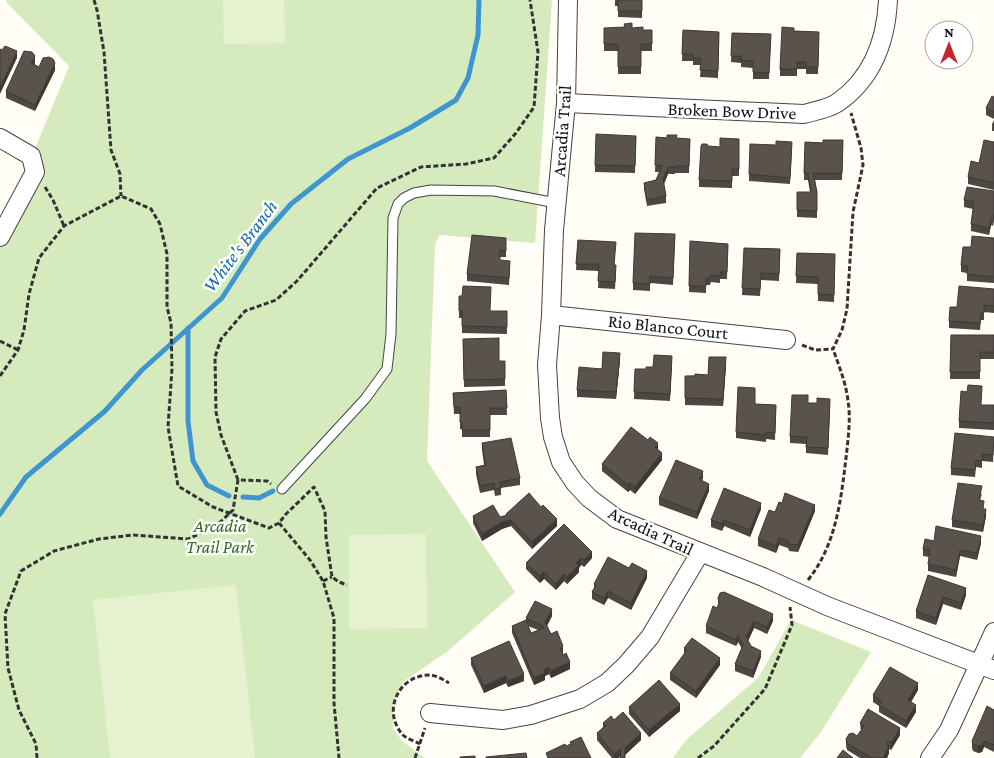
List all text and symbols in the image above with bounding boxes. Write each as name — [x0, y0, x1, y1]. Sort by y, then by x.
north arrow — [924, 20, 974, 70]
text: N — [944, 24, 954, 40]
street label: Arcadia Trail — [549, 84, 575, 177]
street label: Broken Bow Drive — [667, 99, 797, 123]
water label: White's Branch — [199, 196, 281, 296]
street label: Rio Blanco Court — [607, 311, 730, 343]
street label: Arcadia Trail — [605, 503, 697, 560]
park label: Arcadia Trail Park — [186, 516, 255, 557]

